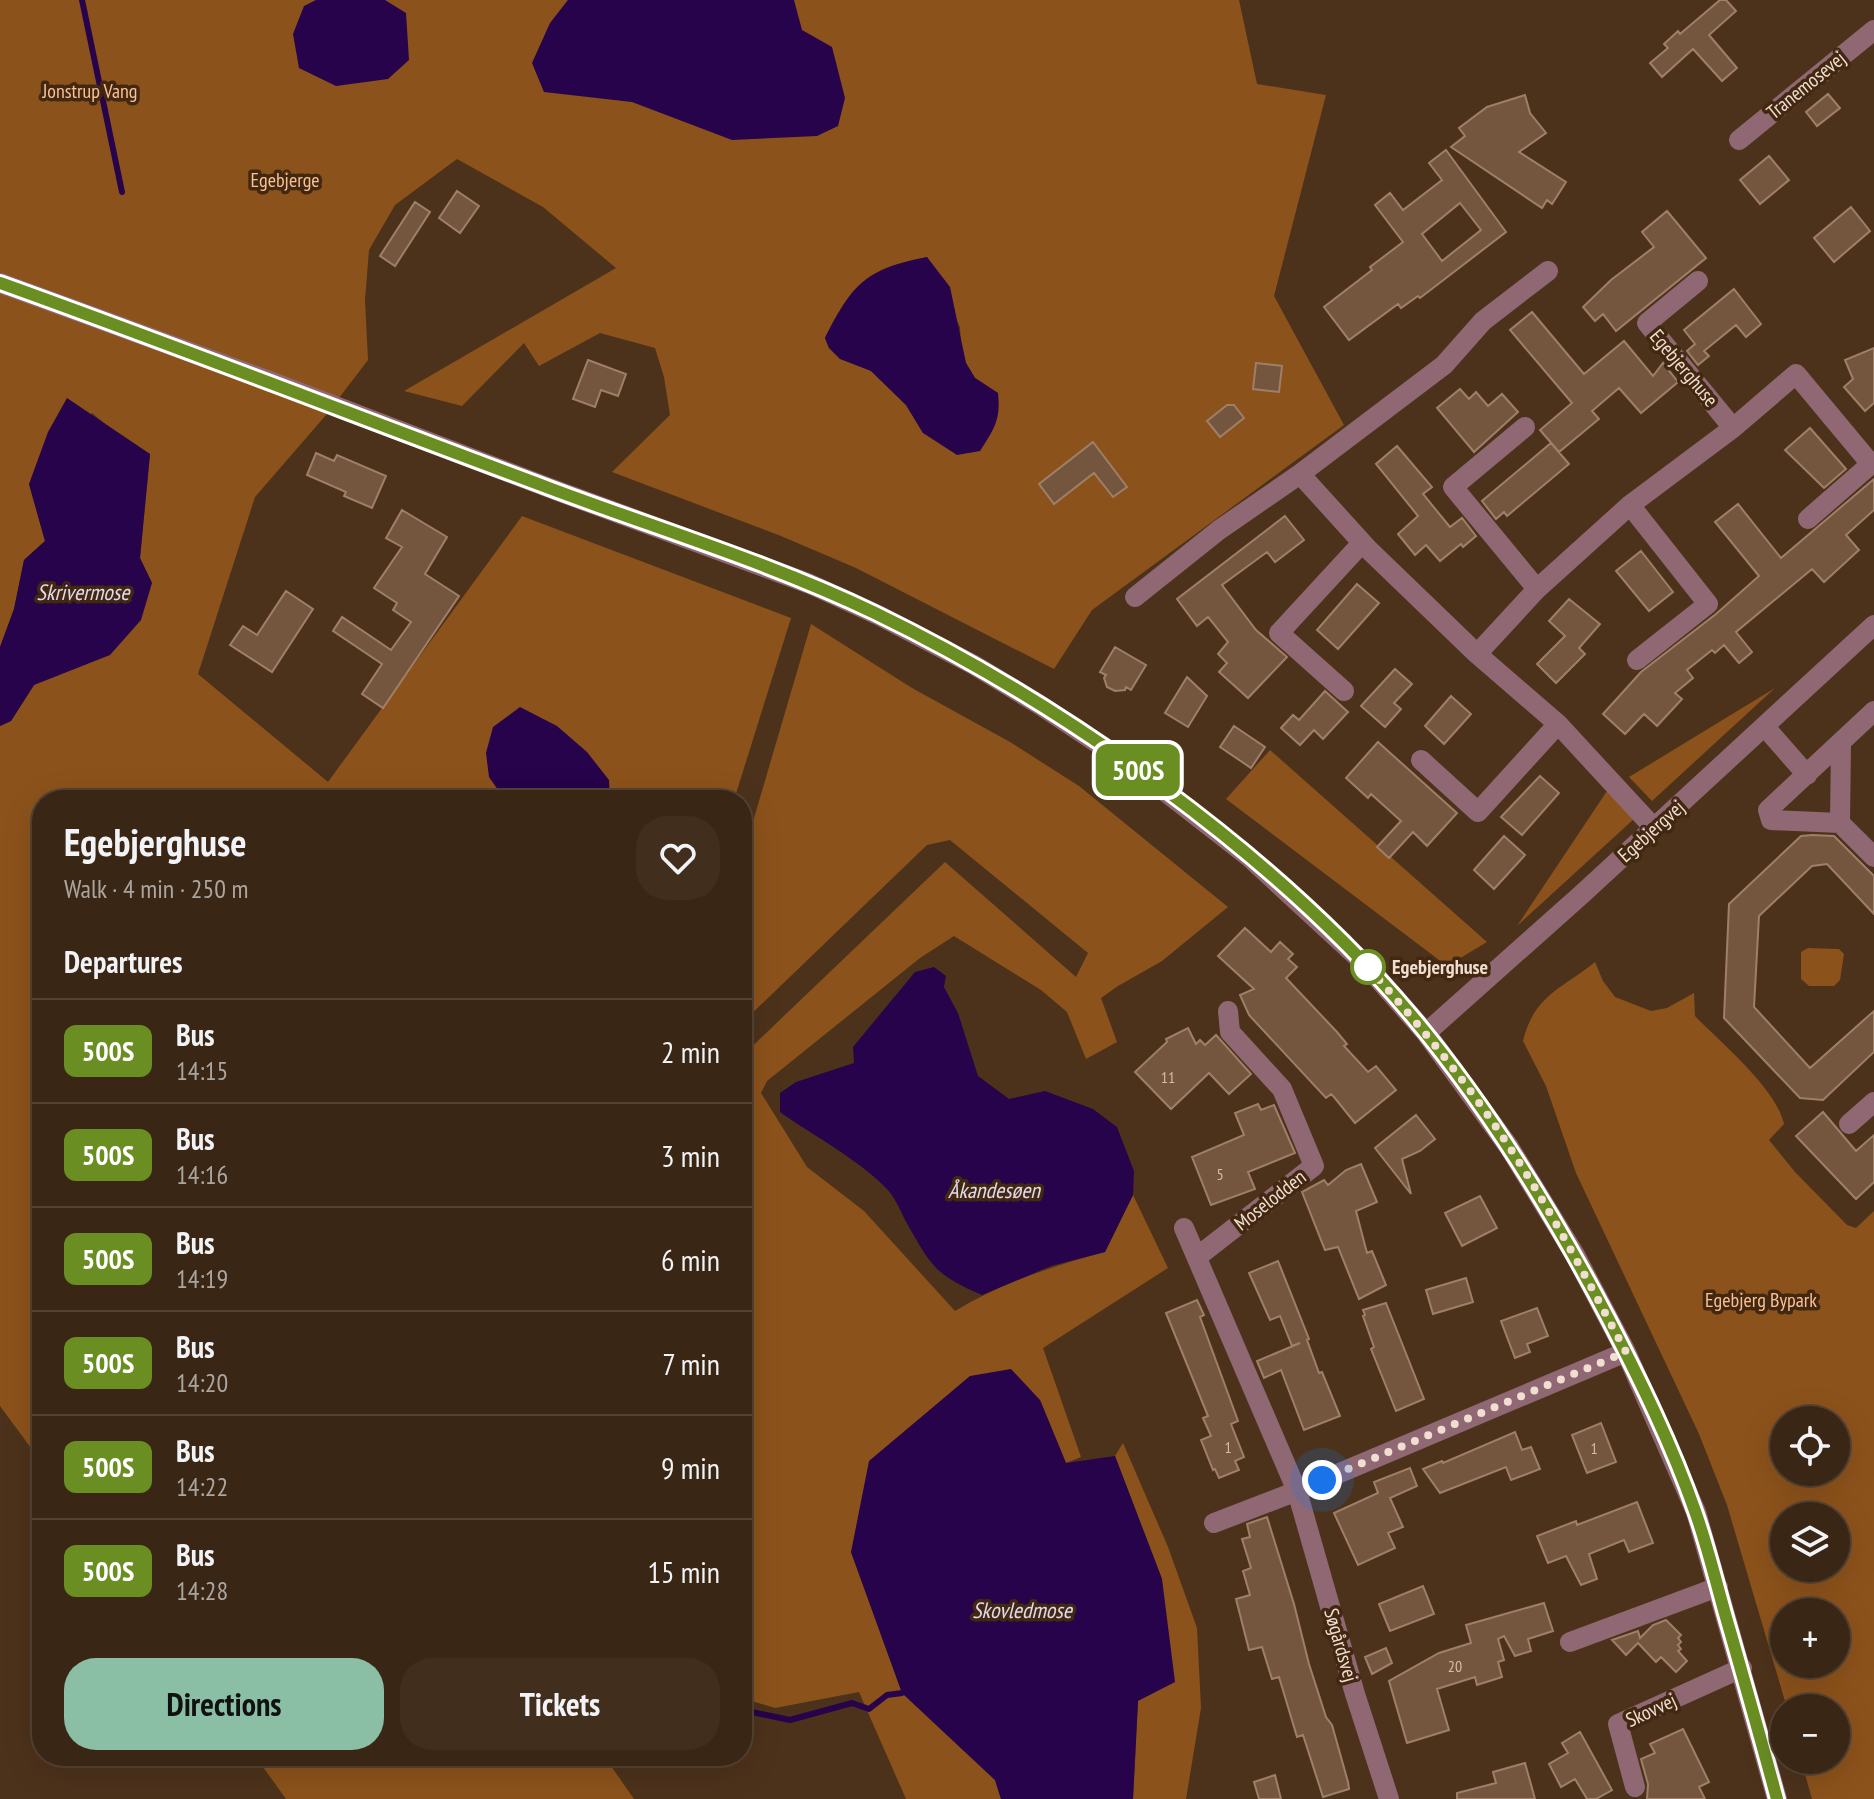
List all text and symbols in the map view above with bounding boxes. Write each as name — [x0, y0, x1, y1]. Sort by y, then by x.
street label: Tranemosevej — [1761, 45, 1851, 125]
park label: Jonstrup Vang — [42, 78, 137, 104]
park label: Egebjerge — [250, 167, 320, 193]
street label: Egebjerghuse — [1644, 324, 1724, 412]
water label: Skrivermose — [37, 578, 131, 606]
line badge: 500S — [1082, 744, 1194, 796]
text: 500S — [1112, 751, 1164, 788]
street label: Egebjergvej — [1612, 794, 1690, 868]
button: heart — [636, 816, 720, 900]
text: Egebjerghuse — [64, 817, 247, 866]
text: Walk · 4 min · 250 m — [64, 872, 248, 905]
text: Departures — [64, 942, 182, 981]
marker: Egebjerghuse — [1351, 950, 1385, 984]
place label: Egebjerghuse — [1392, 954, 1488, 980]
text: Bus — [176, 1015, 215, 1054]
text: 500S — [82, 1032, 134, 1069]
text: 2 min — [661, 1032, 720, 1071]
text: 14:15 — [176, 1054, 228, 1087]
house number: 11 — [1161, 1067, 1175, 1087]
text: Bus — [176, 1119, 215, 1158]
text: 500S — [82, 1136, 134, 1173]
text: 3 min — [661, 1136, 720, 1175]
text: 14:16 — [176, 1158, 228, 1191]
house number: 5 — [1216, 1164, 1224, 1184]
street label: Moselodden — [1229, 1164, 1311, 1236]
water label: Åkandesøen — [948, 1176, 1041, 1204]
text: Bus — [176, 1223, 215, 1262]
text: 500S — [82, 1240, 134, 1277]
text: 6 min — [661, 1240, 720, 1279]
text: 14:19 — [176, 1262, 228, 1295]
park label: Egebjerg Bypark — [1705, 1287, 1817, 1313]
text: Bus — [176, 1327, 215, 1366]
text: 500S — [82, 1344, 134, 1381]
text: 7 min — [662, 1344, 720, 1383]
text: 14:20 — [176, 1366, 228, 1399]
map controls — [1770, 1406, 1850, 1774]
button: locate — [1770, 1406, 1850, 1486]
text: Bus — [176, 1431, 215, 1470]
house number: 1 — [1224, 1437, 1232, 1457]
house number: 1 — [1590, 1438, 1598, 1458]
text: 500S — [82, 1448, 134, 1485]
text: 9 min — [661, 1448, 720, 1487]
your location — [1302, 1460, 1342, 1500]
text: 14:22 — [176, 1470, 228, 1503]
button: layers — [1770, 1502, 1850, 1582]
text: Bus — [176, 1535, 215, 1574]
text: 500S — [82, 1552, 134, 1589]
text: 15 min — [647, 1552, 720, 1591]
text: 14:28 — [176, 1574, 228, 1607]
water label: Skovledmose — [972, 1596, 1074, 1624]
button: + — [1770, 1598, 1850, 1678]
street label: Søgårdsvej — [1318, 1605, 1364, 1685]
house number: 20 — [1448, 1656, 1462, 1676]
button: Directions — [64, 1658, 384, 1750]
button: Tickets — [400, 1658, 720, 1750]
street label: Skovvej — [1622, 1687, 1680, 1733]
button: − — [1770, 1694, 1850, 1774]

